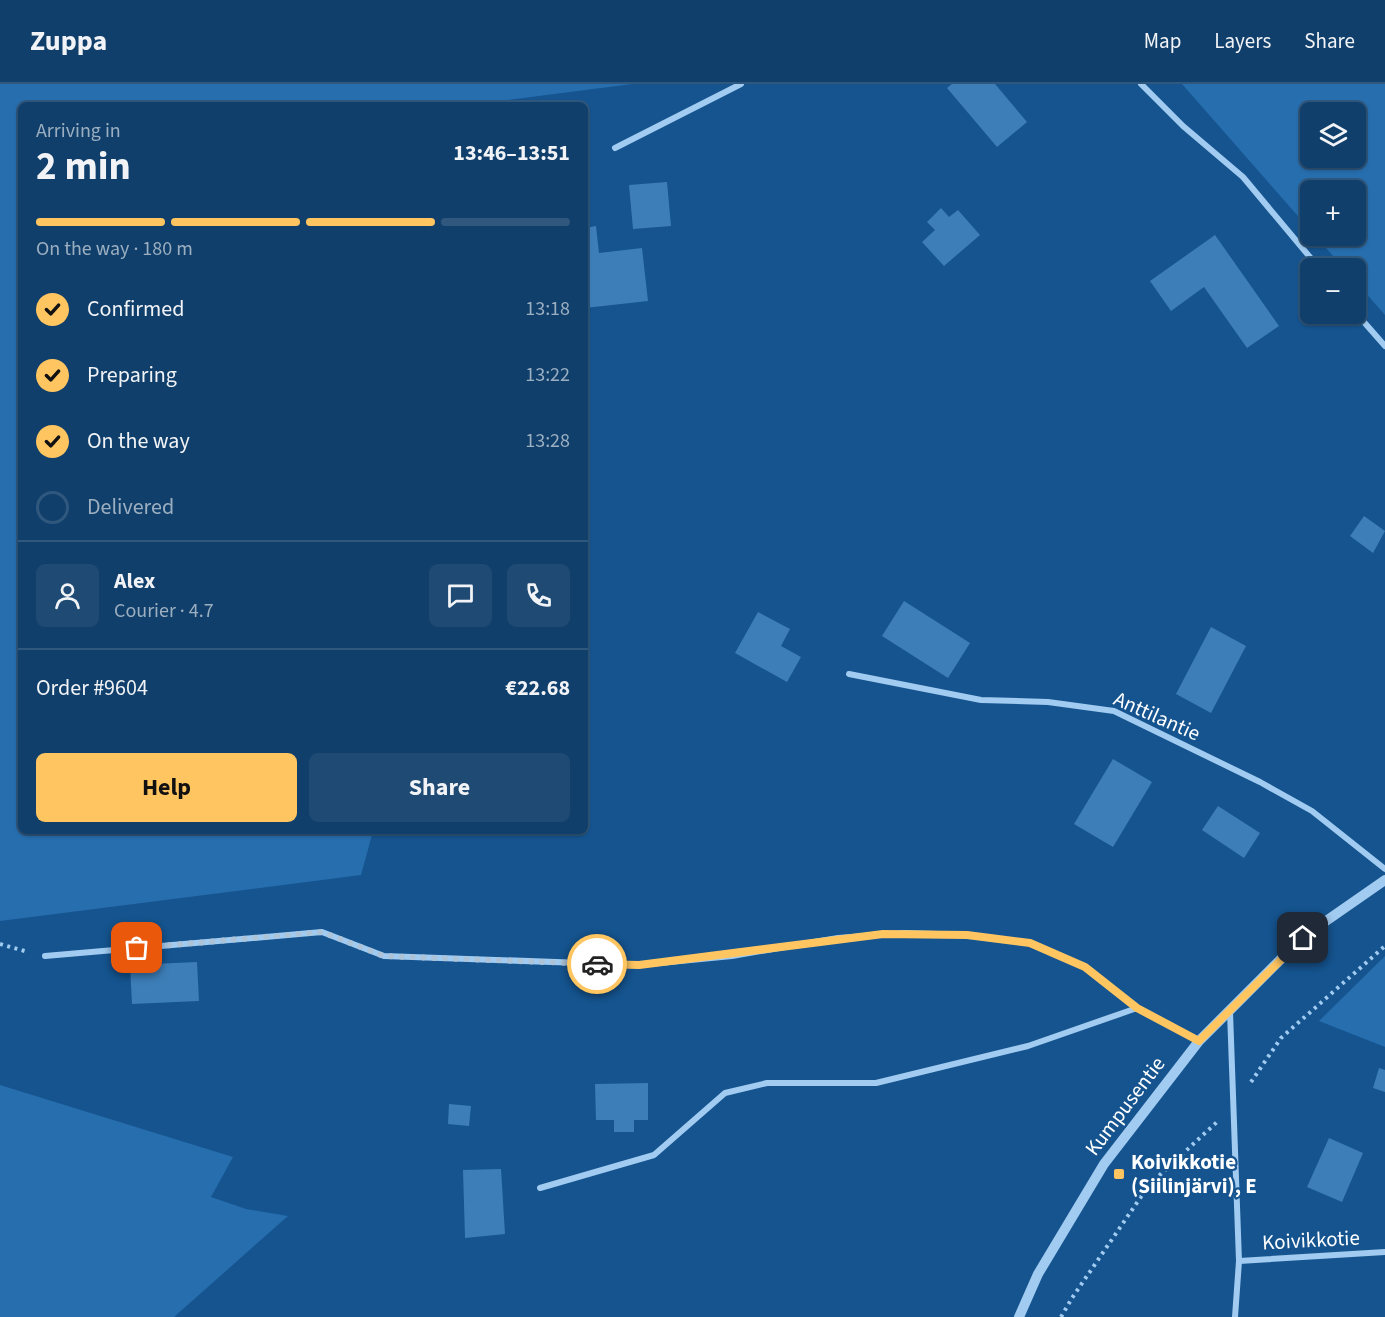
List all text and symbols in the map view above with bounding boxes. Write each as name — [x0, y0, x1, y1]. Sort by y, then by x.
text: Zuppa — [30, 21, 107, 61]
text: Map — [1144, 26, 1181, 56]
text: Layers — [1214, 26, 1271, 56]
text: Share — [1304, 26, 1355, 56]
map controls — [1300, 102, 1366, 324]
button: layers — [1300, 102, 1366, 168]
text: Arriving in — [36, 117, 121, 145]
text: 13:46–13:51 — [453, 137, 570, 169]
text: 2 min — [36, 139, 131, 195]
button: + — [1300, 180, 1366, 246]
text: On the way · 180 m — [36, 235, 193, 263]
button: − — [1300, 258, 1366, 324]
icon: check — [36, 293, 69, 326]
text: Confirmed — [87, 293, 184, 325]
text: 13:18 — [525, 295, 570, 323]
icon: check — [36, 359, 69, 392]
text: Preparing — [87, 359, 177, 391]
text: 13:22 — [525, 361, 570, 389]
icon: check — [36, 425, 69, 458]
text: On the way — [87, 425, 190, 457]
text: 13:28 — [525, 427, 570, 455]
text: Delivered — [87, 491, 174, 523]
button: person — [36, 564, 99, 627]
button: chat — [429, 564, 492, 627]
button: phone — [507, 564, 570, 627]
text: Alex — [114, 565, 155, 597]
text: Courier · 4.7 — [114, 597, 214, 625]
text: Order #9604 — [36, 672, 148, 704]
text: €22.68 — [505, 672, 570, 704]
street label: Anttilantie — [1109, 684, 1205, 748]
button: Help — [36, 753, 297, 822]
button: Share — [309, 753, 570, 822]
pin — [1277, 912, 1328, 963]
icon: home — [1286, 921, 1319, 954]
pin — [111, 922, 162, 973]
icon: bag — [120, 931, 153, 964]
courier — [567, 934, 627, 994]
icon: car — [581, 948, 614, 981]
street label: Kumpusentie — [1078, 1050, 1172, 1162]
place label: Koivikkotie (Siilinjärvi), E — [1131, 1147, 1257, 1201]
marker: Koivikkotie (Siilinjärvi), E — [1112, 1167, 1126, 1181]
street label: Koivikkotie — [1261, 1222, 1361, 1258]

